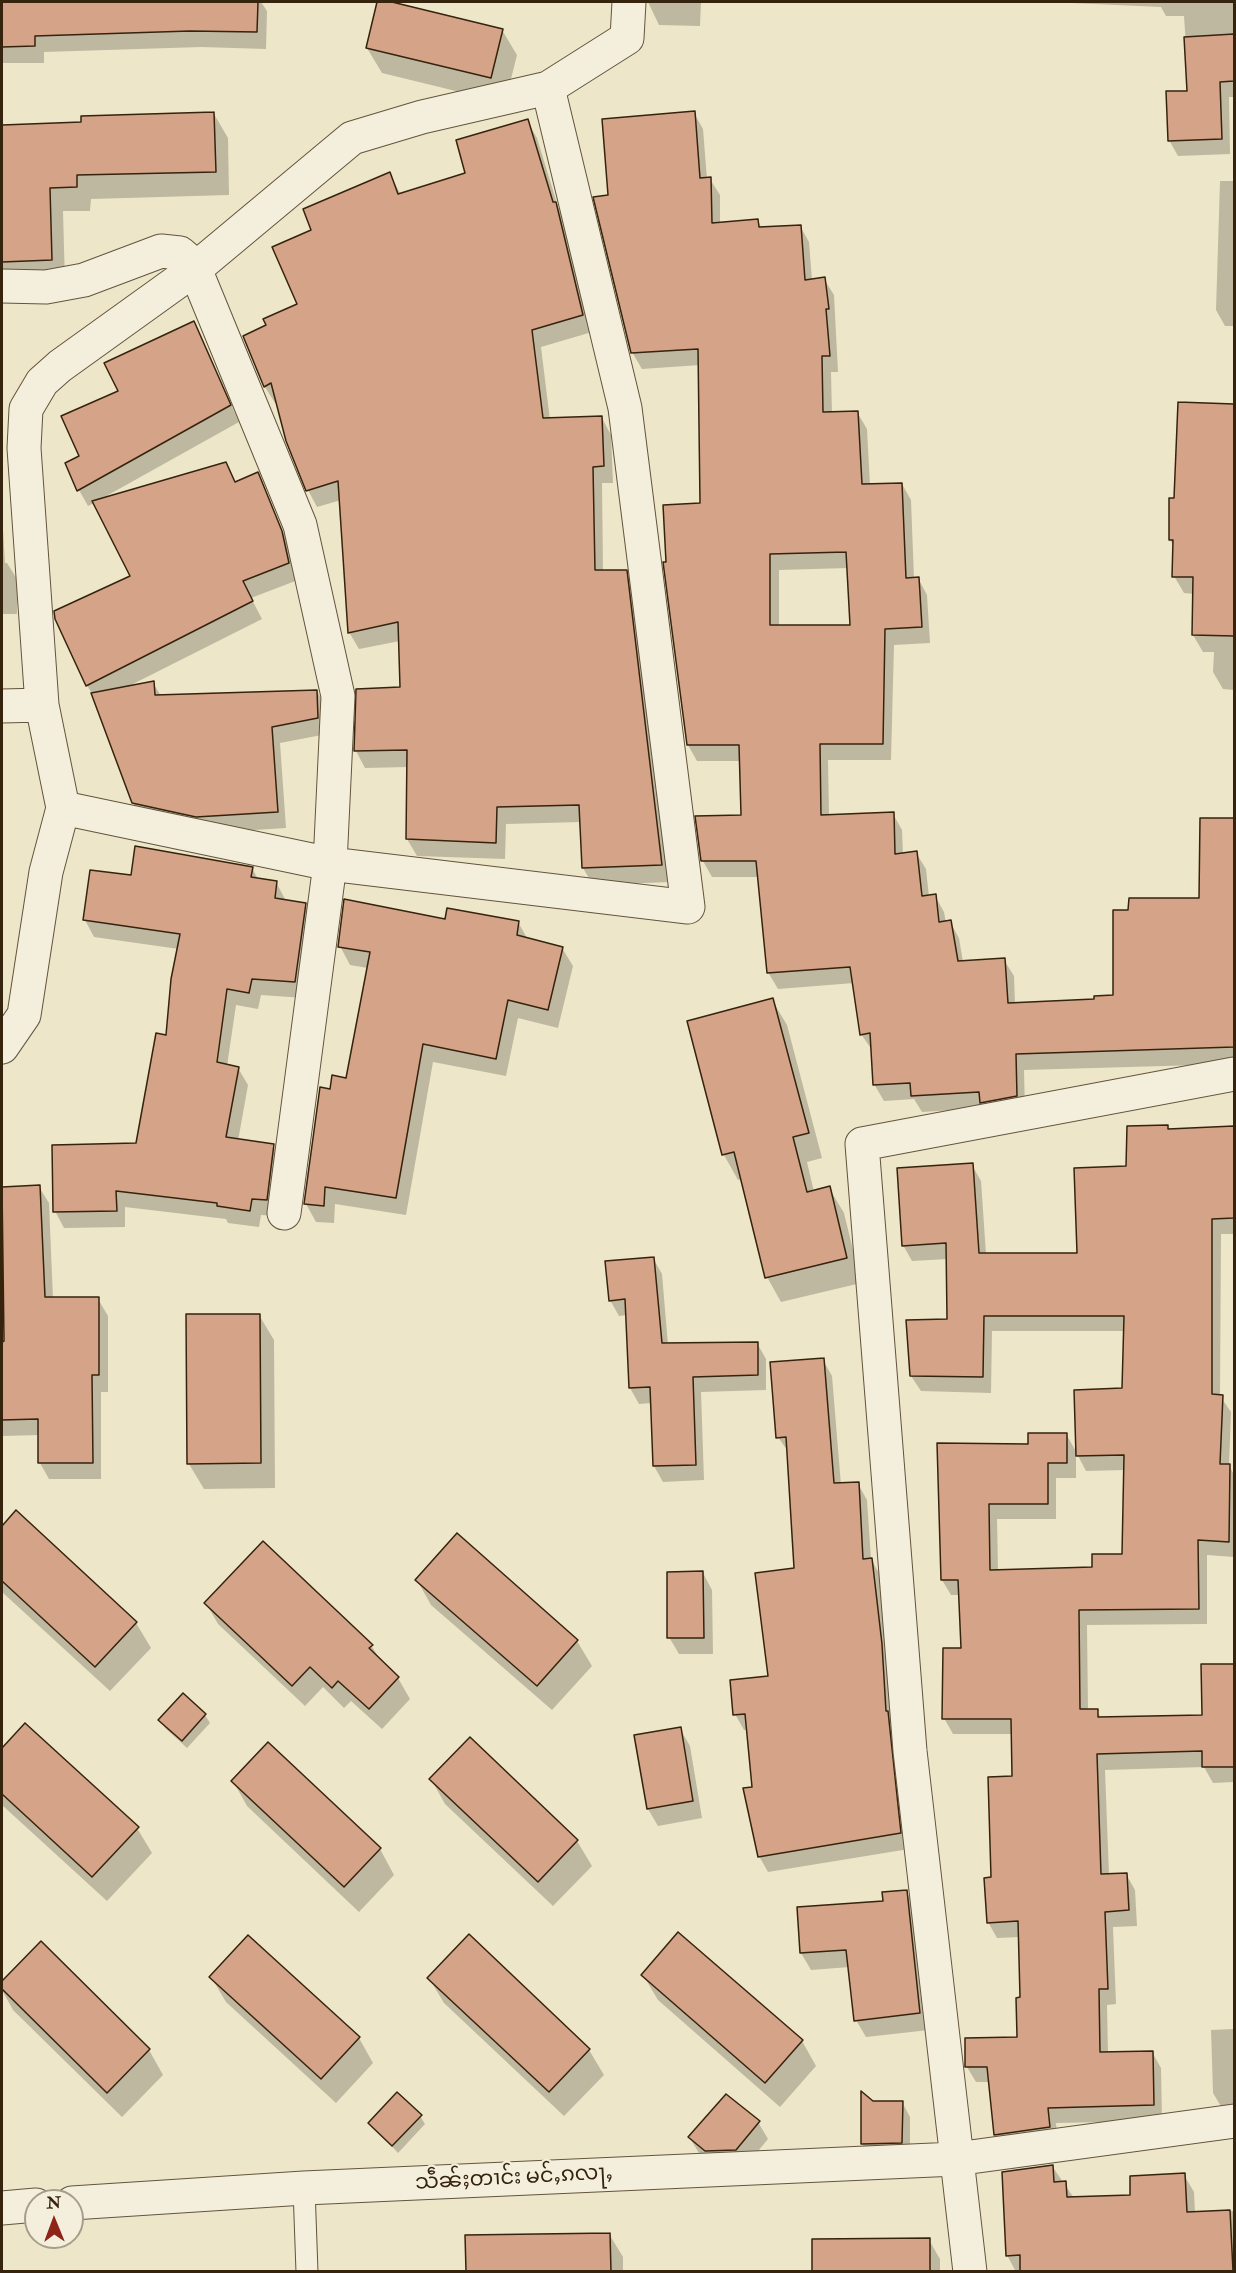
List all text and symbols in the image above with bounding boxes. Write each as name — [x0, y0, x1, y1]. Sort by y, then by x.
street label: သဵၼ်ႈတၢင်း မင်ႇၵလႃႇ — [415, 2161, 613, 2197]
north arrow — [24, 2189, 84, 2249]
text: N — [46, 2193, 61, 2213]

